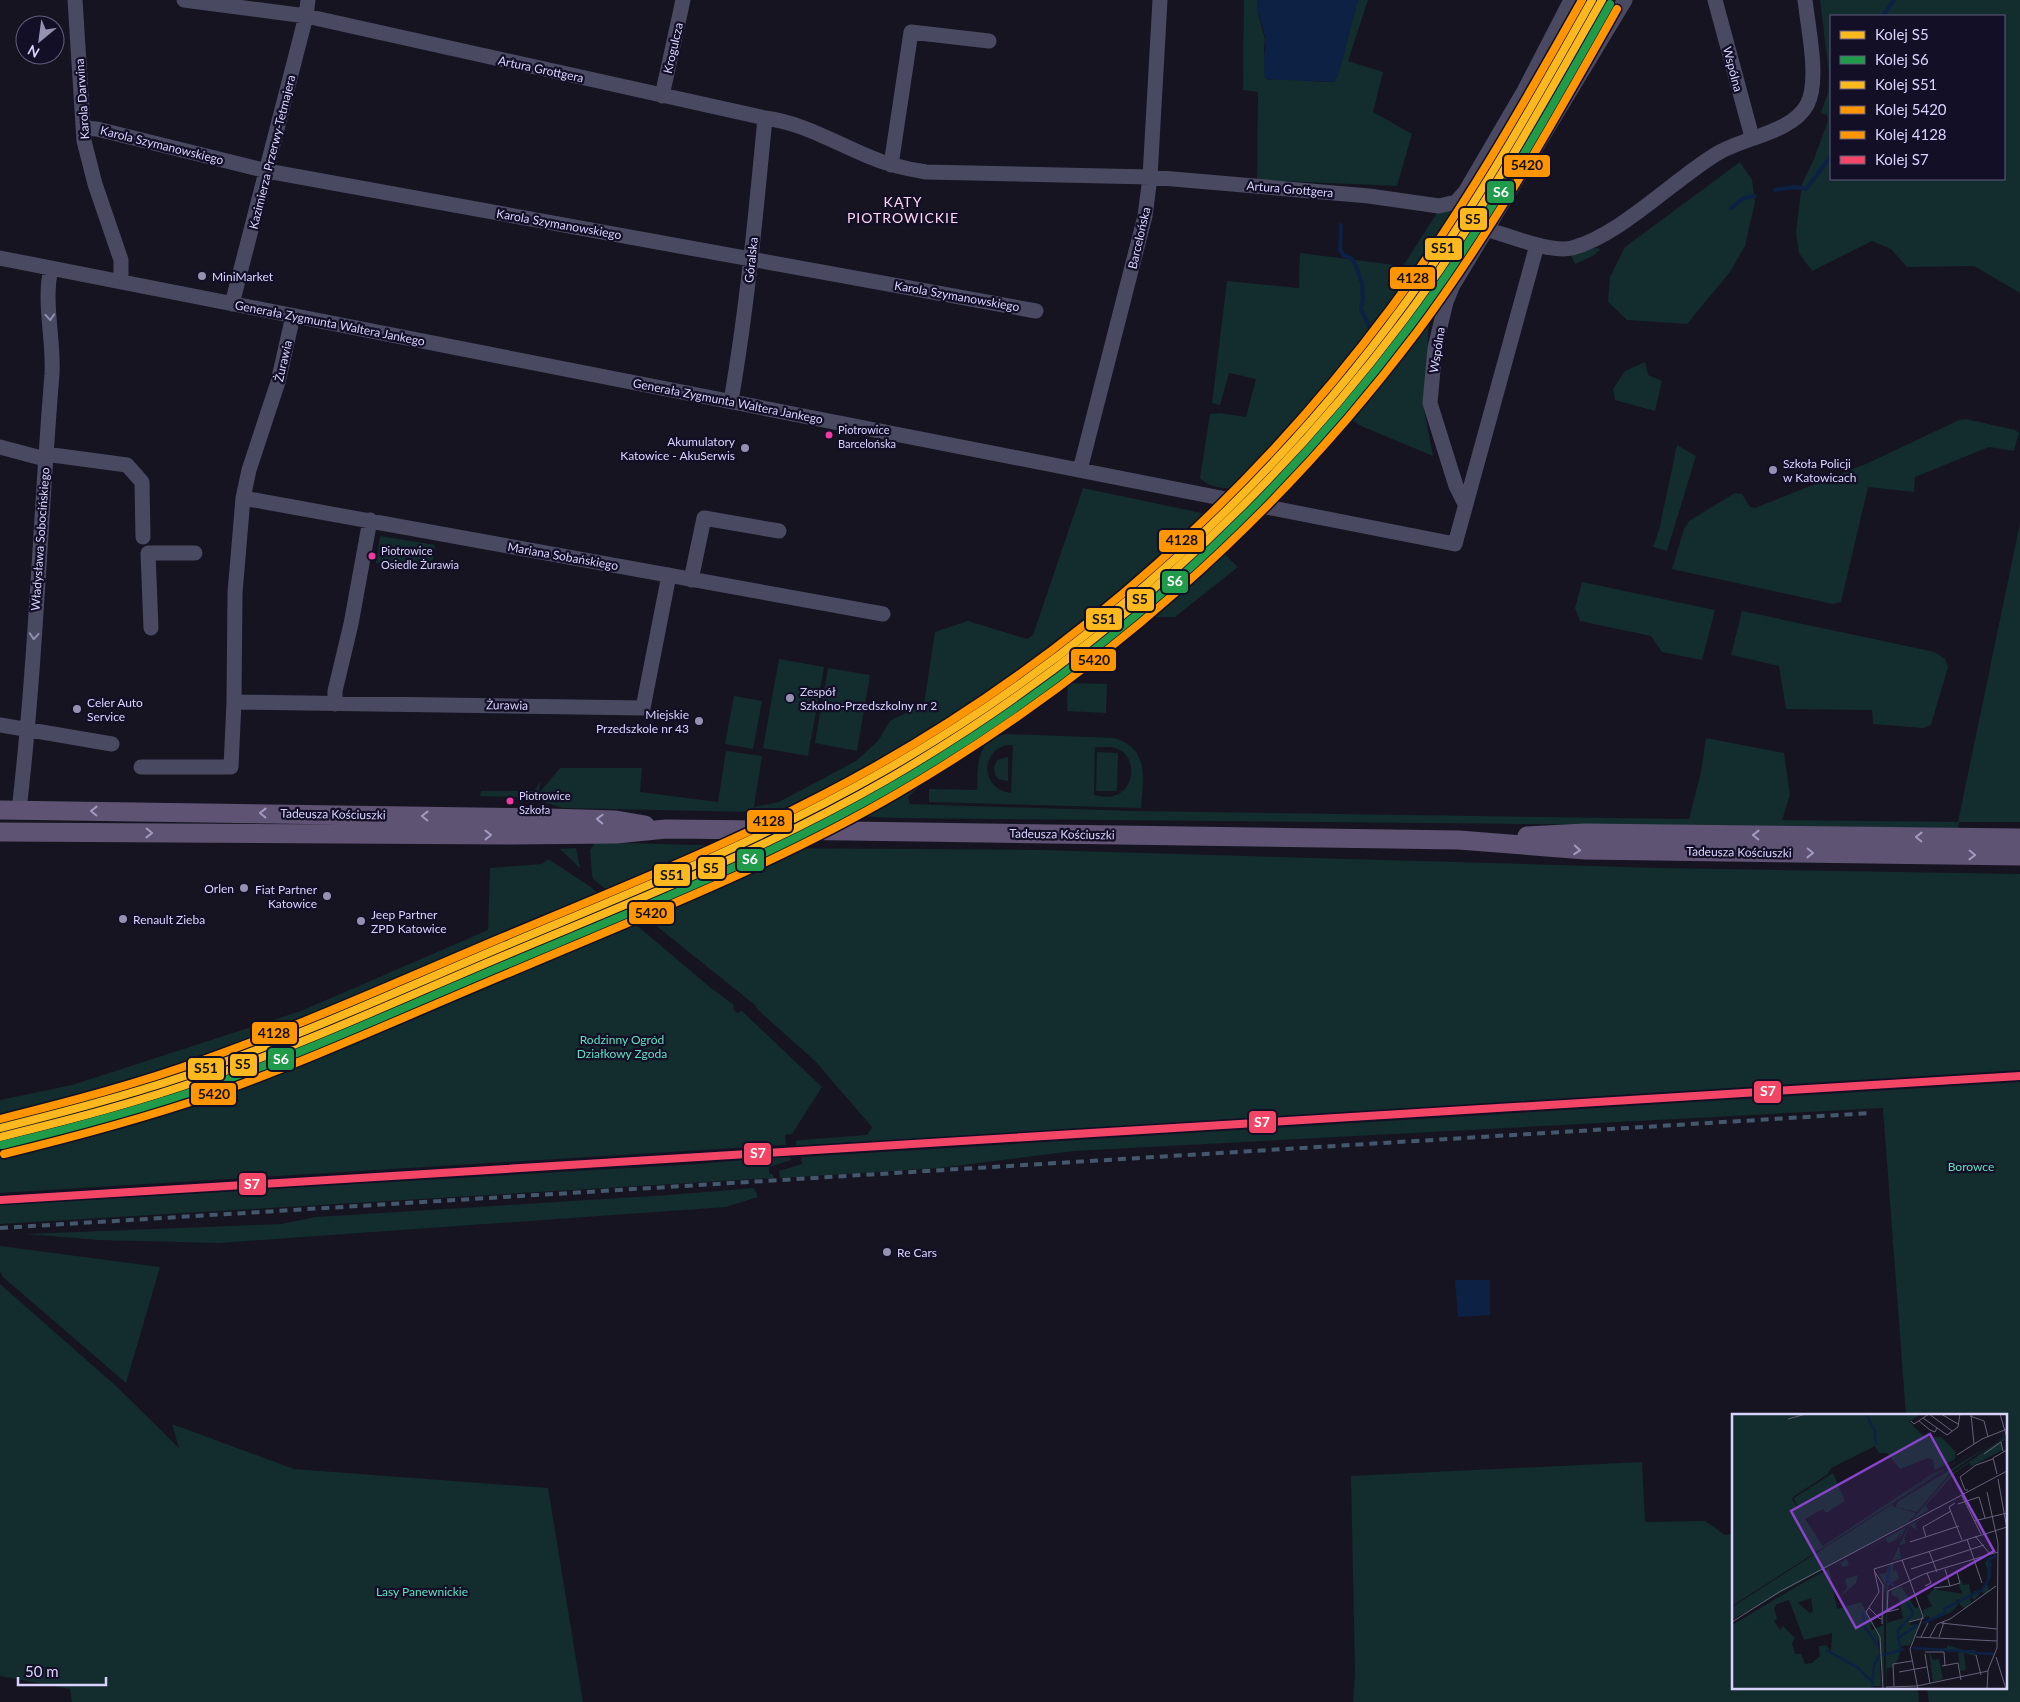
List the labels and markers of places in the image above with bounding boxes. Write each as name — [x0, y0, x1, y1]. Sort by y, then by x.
place label: MiniMarket — [212, 269, 274, 284]
marker: MiniMarket — [196, 270, 208, 282]
place label: Piotrowice Barcelońska — [838, 423, 896, 450]
marker: Piotrowice Barcelońska — [824, 430, 834, 440]
place label: Akumulatory Katowice - AkuSerwis — [620, 434, 736, 463]
marker: Akumulatory Katowice - AkuSerwis — [739, 442, 751, 454]
place label: Szkoła Policji w Katowicach — [1783, 456, 1856, 485]
marker: Szkoła Policji w Katowicach — [1767, 464, 1779, 476]
place label: Piotrowice Osiedle Żurawia — [381, 544, 459, 571]
marker: Piotrowice Osiedle Żurawia — [367, 551, 377, 561]
place label: Zespół Szkolno-Przedszkolny nr 2 — [800, 684, 937, 713]
marker: Zespół Szkolno-Przedszkolny nr 2 — [784, 692, 796, 704]
place label: Celer Auto Service — [87, 695, 143, 724]
marker: Celer Auto Service — [71, 703, 83, 715]
place label: Miejskie Przedszkole nr 43 — [596, 707, 689, 736]
marker: Miejskie Przedszkole nr 43 — [693, 715, 705, 727]
place label: Piotrowice Szkoła — [519, 789, 571, 816]
marker: Piotrowice Szkoła — [505, 796, 515, 806]
place label: Orlen — [204, 881, 234, 896]
marker: Orlen — [238, 882, 250, 894]
place label: Fiat Partner Katowice — [255, 882, 318, 911]
marker: Fiat Partner Katowice — [321, 890, 333, 902]
place label: Jeep Partner ZPD Katowice — [371, 907, 447, 936]
place label: Renault Zieba — [133, 912, 205, 927]
marker: Renault Zieba — [117, 913, 129, 925]
marker: Jeep Partner ZPD Katowice — [355, 915, 367, 927]
place label: Re Cars — [897, 1245, 937, 1260]
marker: Re Cars — [881, 1246, 893, 1258]

